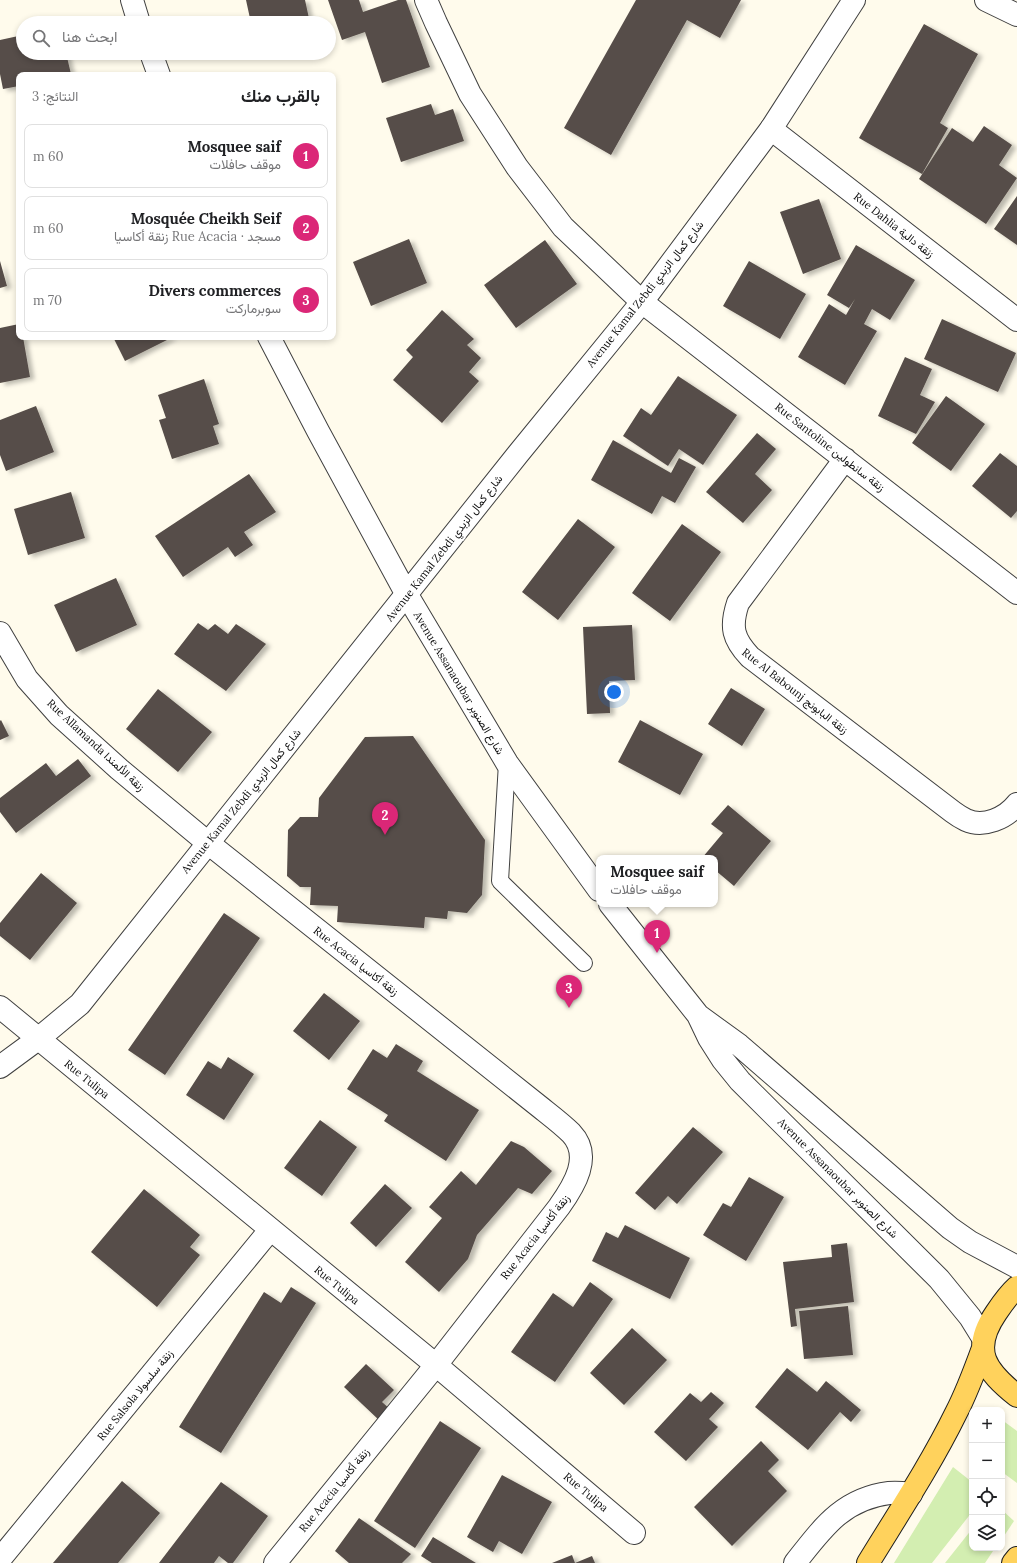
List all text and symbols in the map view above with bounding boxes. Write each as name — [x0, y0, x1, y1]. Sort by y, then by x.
search box — [16, 16, 336, 60]
icon: search — [30, 27, 52, 49]
text: ابحث هنا — [62, 27, 117, 46]
text: بالقرب منك — [241, 85, 320, 107]
text: النتائج: 3 — [32, 88, 78, 105]
text: Mosquee saif — [187, 137, 281, 156]
text: 60 m — [33, 148, 64, 165]
text: 1 — [303, 148, 309, 165]
text: موقف حافلات — [210, 156, 281, 173]
street label: Rue Dahlia زنقة دالية — [851, 189, 937, 261]
text: Mosquée Cheikh Seif — [131, 209, 281, 228]
street label: Avenue Kamal Zebdi شارع كمال الزبدي — [583, 218, 709, 373]
text: 60 m — [33, 220, 64, 237]
text: 2 — [303, 220, 309, 237]
text: مسجد · Rue Acacia زنقة أكاسيا — [114, 228, 281, 245]
text: Divers commerces — [148, 281, 281, 300]
text: 70 m — [33, 292, 62, 309]
text: 3 — [302, 292, 310, 309]
text: سوبرماركت — [226, 300, 281, 317]
street label: Rue Santoline زنقة سانطولين — [772, 400, 888, 494]
street label: Avenue Kamal Zebdi شارع كمال الزبدي — [382, 472, 508, 627]
street label: Avenue Assanaoubar شارع الصنوبر — [409, 608, 507, 758]
street label: Rue Al Babounj زنقة البابونج — [738, 645, 851, 738]
your location — [604, 682, 624, 702]
street label: Rue Allamanda زنقة الألمندا — [44, 696, 148, 794]
street label: Avenue Kamal Zebdi شارع كمال الزبدي — [178, 726, 306, 879]
pin: 2 — [372, 802, 398, 835]
popup — [596, 855, 718, 907]
text: Mosquee saif — [610, 862, 704, 881]
text: موقف حافلات — [610, 881, 682, 898]
pin: 1 — [644, 920, 670, 953]
street label: Rue Acacia زنقة أكاسيا — [311, 923, 402, 999]
pin: 3 — [556, 975, 582, 1008]
street label: Rue Tulipa — [62, 1057, 113, 1102]
street label: Avenue Assanaoubar شارع الصنوبر — [774, 1114, 901, 1242]
street label: Rue Acacia زنقة أكاسيا — [497, 1191, 573, 1282]
street label: Rue Tulipa — [312, 1263, 363, 1308]
street label: Rue Salsola زنقة سلسولا — [94, 1346, 176, 1443]
map controls — [969, 1407, 1005, 1551]
button: + — [969, 1407, 1005, 1443]
button: − — [969, 1443, 1005, 1479]
street label: Rue Acacia زنقة أكاسيا — [296, 1445, 372, 1535]
street label: Rue Tulipa — [561, 1469, 611, 1515]
button: locate — [969, 1479, 1005, 1515]
button: layers — [969, 1515, 1005, 1551]

